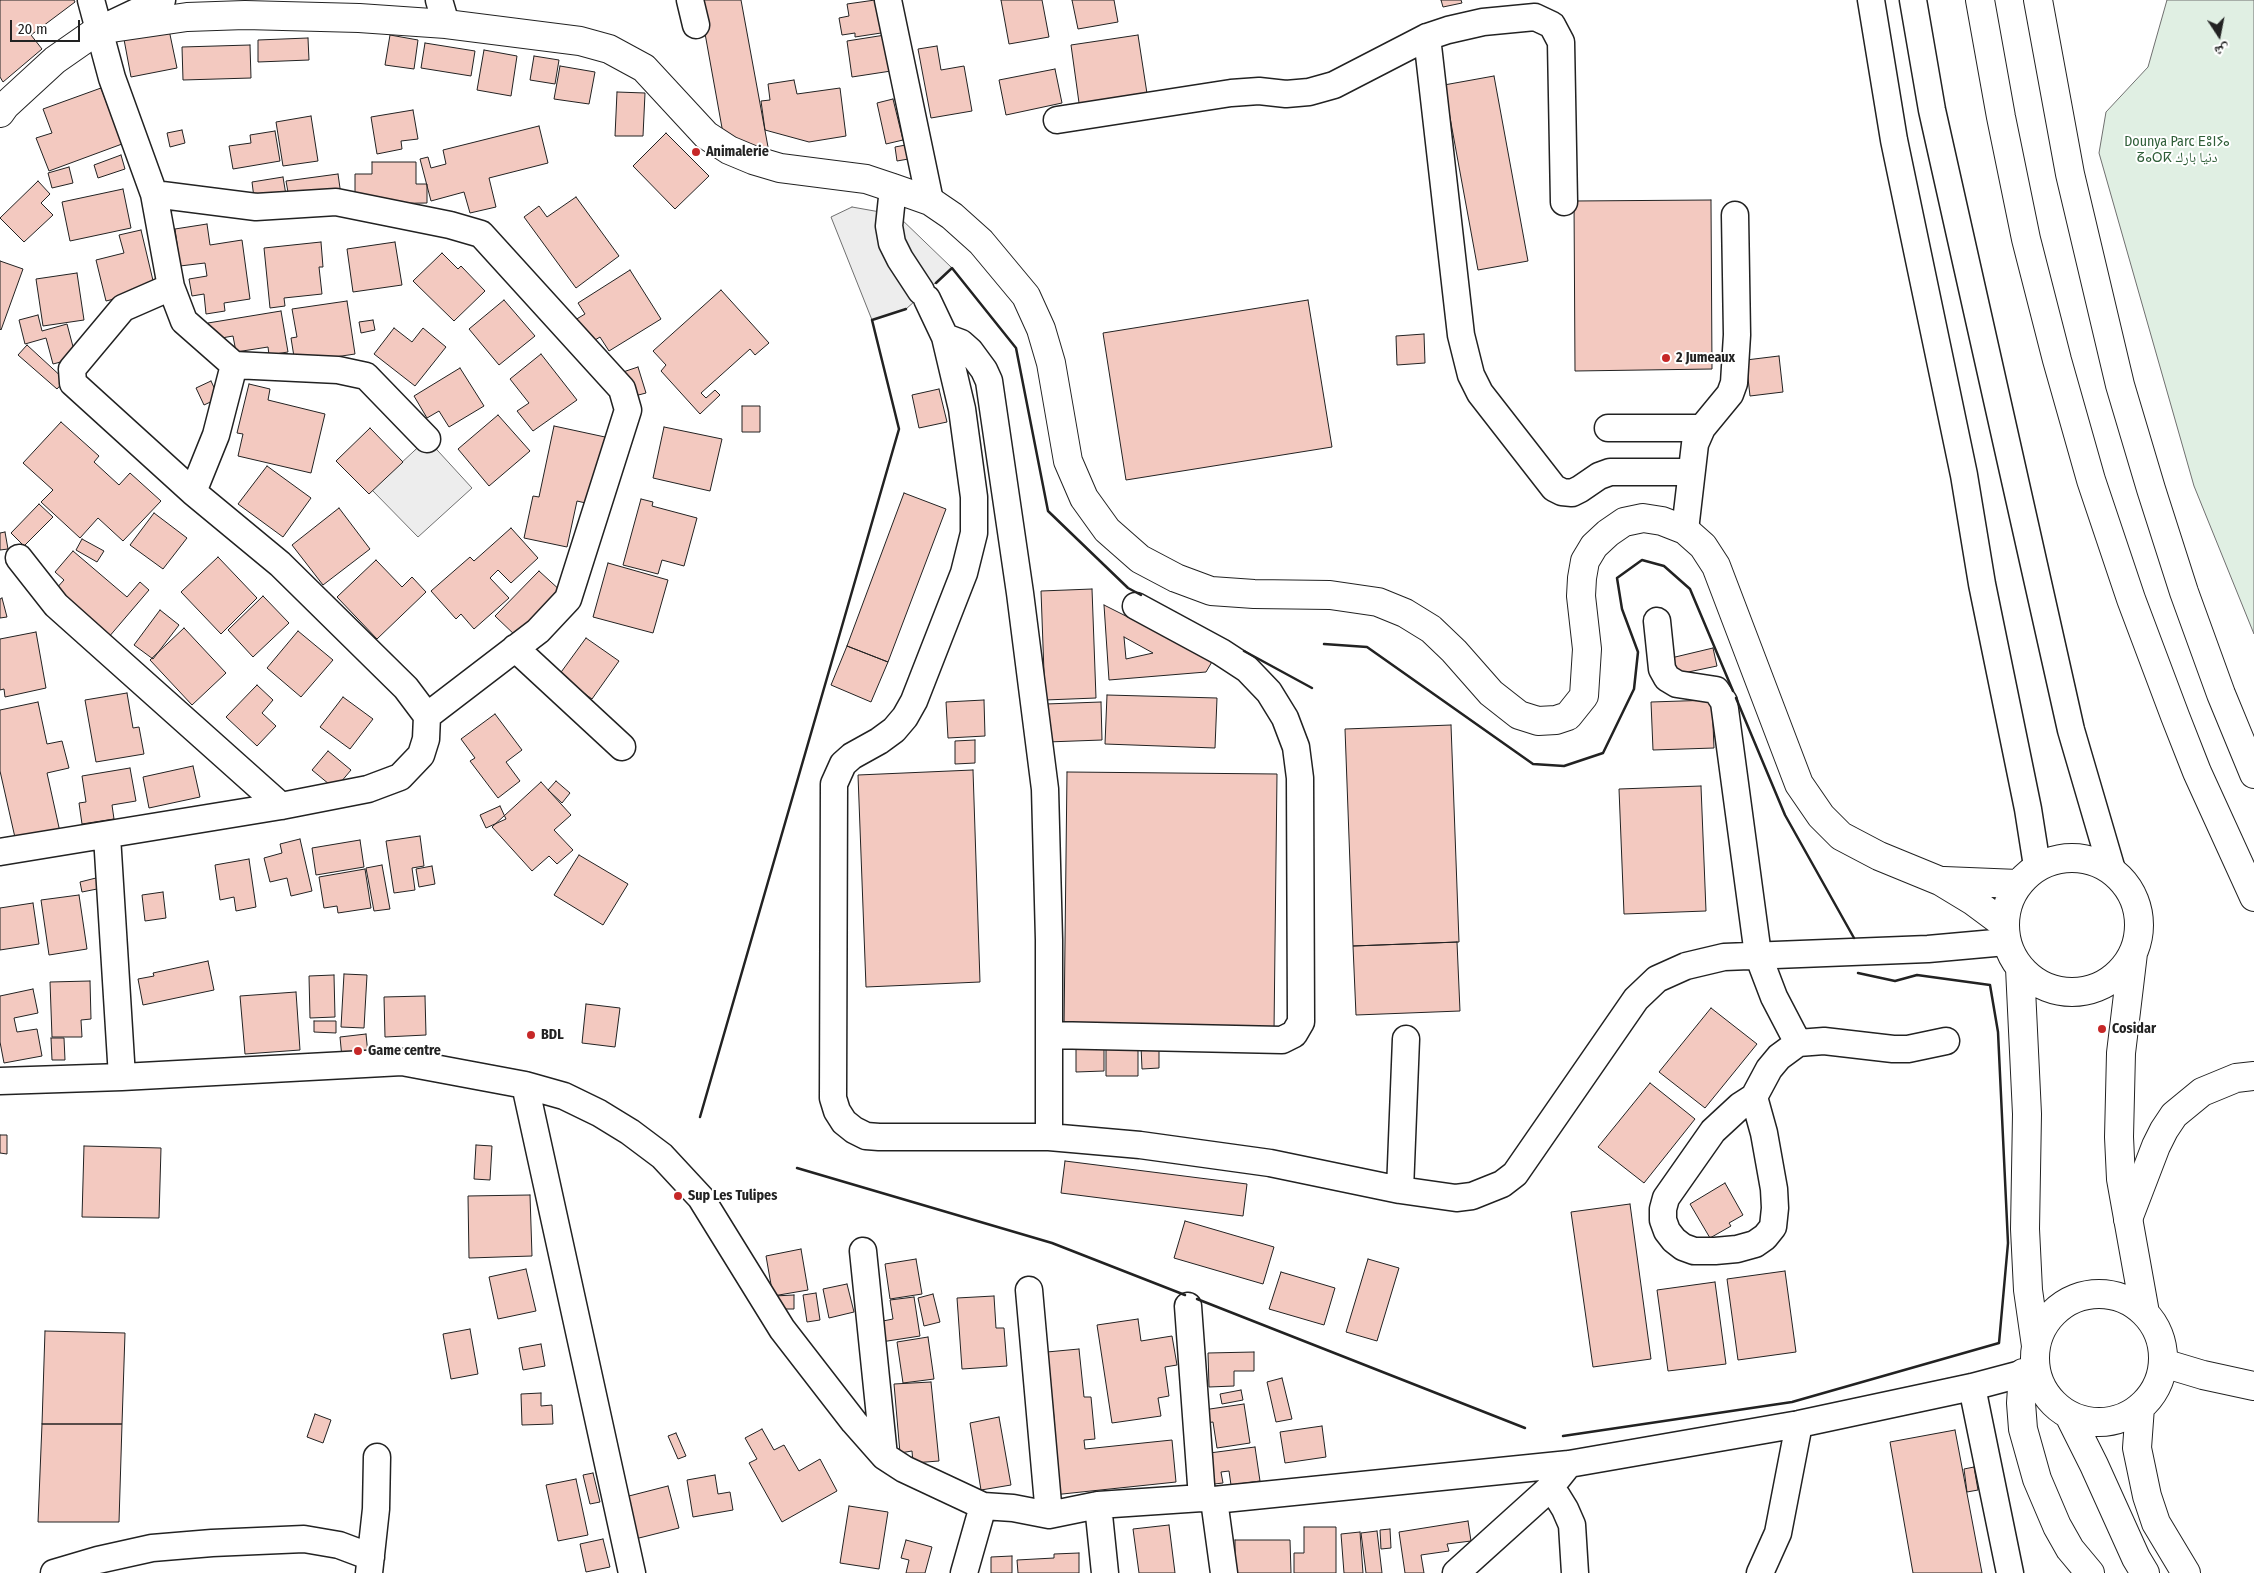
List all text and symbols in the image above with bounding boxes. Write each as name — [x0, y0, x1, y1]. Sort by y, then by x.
scale bar — [12, 10, 82, 42]
north arrow — [2194, 10, 2244, 60]
text: 20 m — [18, 20, 48, 38]
text: ش — [2213, 40, 2231, 60]
park label: Dounya Parc ⴹⵓⵏⵢⴰ ⵒⴰⵔⴽ دنيا بارك — [2124, 134, 2230, 166]
place label: Animalerie — [706, 144, 769, 160]
marker: Animalerie — [690, 146, 702, 158]
place label: 2 Jumeaux — [1676, 350, 1735, 366]
marker: 2 Jumeaux — [1660, 352, 1672, 364]
place label: Cosidar — [2112, 1021, 2156, 1037]
marker: Cosidar — [2096, 1023, 2108, 1035]
place label: BDL — [541, 1027, 564, 1043]
marker: BDL — [525, 1029, 537, 1041]
place label: Game centre — [368, 1043, 441, 1059]
marker: Game centre — [352, 1045, 364, 1057]
place label: Sup Les Tulipes — [688, 1188, 777, 1204]
marker: Sup Les Tulipes — [672, 1190, 684, 1202]

